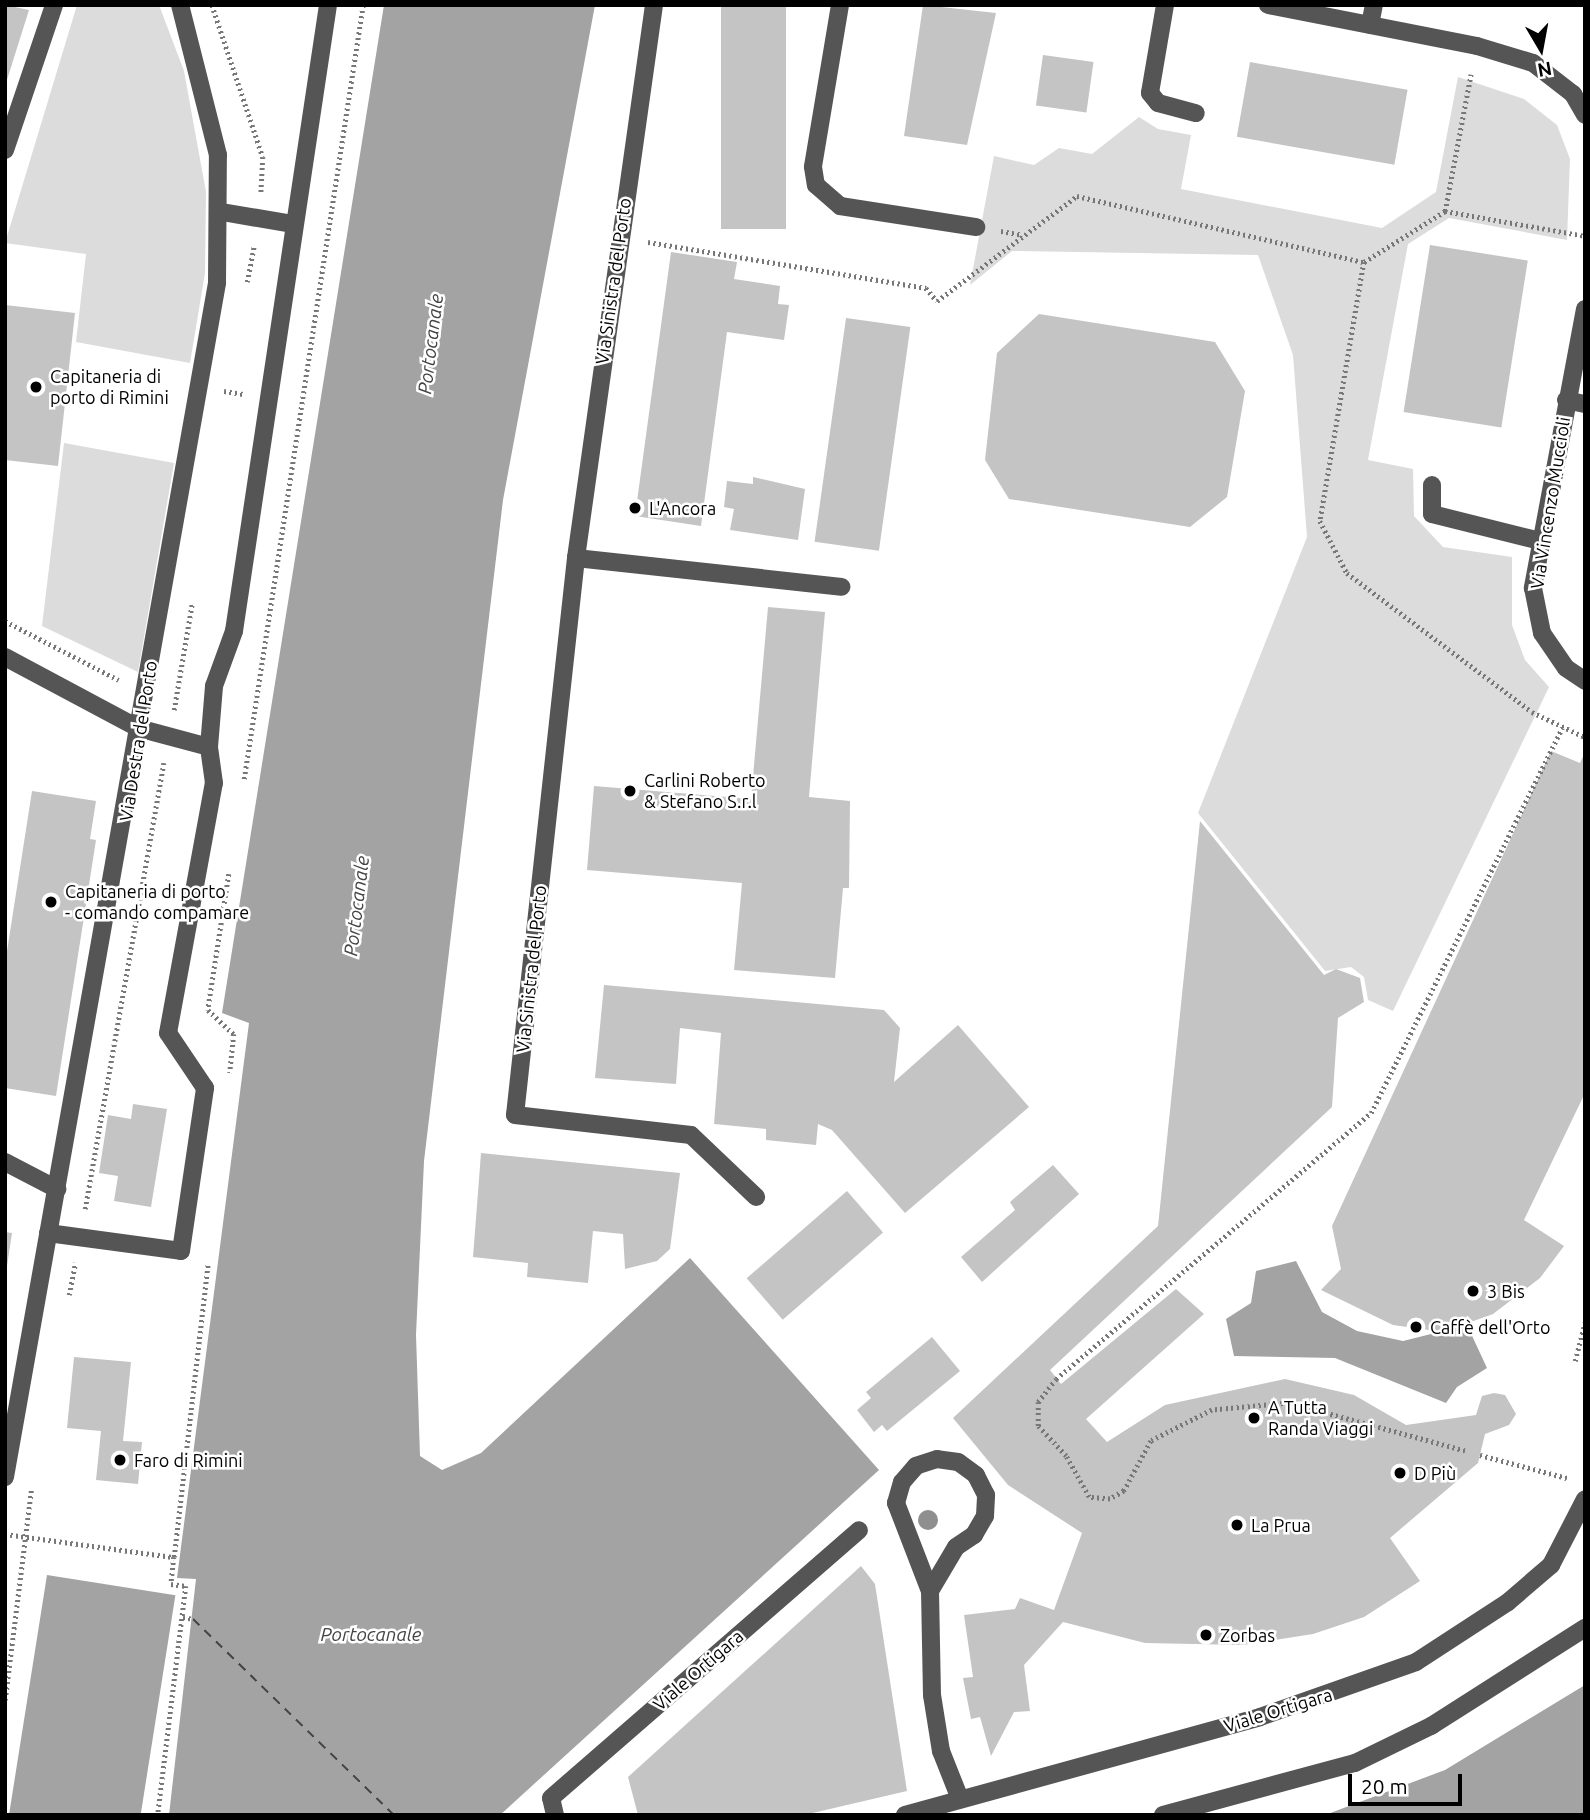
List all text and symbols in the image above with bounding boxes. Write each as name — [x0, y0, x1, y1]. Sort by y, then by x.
north arrow — [1506, 14, 1576, 84]
text: N — [1536, 58, 1554, 82]
street label: Via Sinistra del Porto — [591, 196, 635, 366]
water label: Portocanale — [414, 293, 448, 395]
place label: Capitaneria di porto di Rimini — [50, 366, 169, 408]
marker: Capitaneria di porto di Rimini — [28, 379, 44, 395]
street label: Via Vincenzo Muccioli — [1526, 415, 1574, 591]
place label: L'Ancora — [649, 497, 716, 519]
marker: L'Ancora — [627, 500, 643, 516]
street label: Via Destra del Porto — [115, 659, 161, 823]
place label: Carlini Roberto & Stefano S.r.l — [644, 770, 766, 812]
marker: Carlini Roberto & Stefano S.r.l — [622, 783, 638, 799]
water label: Portocanale — [340, 855, 374, 957]
place label: Capitaneria di porto - comando compamare — [65, 881, 249, 924]
street label: Via Sinistra del Porto — [511, 884, 551, 1054]
marker: Capitaneria di porto - comando compamare — [43, 894, 59, 910]
place label: 3 Bis — [1487, 1280, 1525, 1302]
marker: 3 Bis — [1465, 1283, 1481, 1299]
place label: Caffè dell'Orto — [1430, 1316, 1550, 1338]
marker: Caffè dell'Orto — [1408, 1319, 1424, 1335]
place label: A Tutta Randa Viaggi — [1268, 1397, 1373, 1440]
marker: A Tutta Randa Viaggi — [1246, 1410, 1262, 1426]
place label: Faro di Rimini — [134, 1449, 243, 1471]
marker: Faro di Rimini — [112, 1452, 128, 1468]
place label: D Più — [1414, 1462, 1456, 1484]
marker: D Più — [1392, 1465, 1408, 1481]
place label: La Prua — [1251, 1514, 1311, 1536]
marker: La Prua — [1229, 1517, 1245, 1533]
water label: Portocanale — [321, 1624, 421, 1646]
place label: Zorbas — [1220, 1624, 1275, 1646]
street label: Viale Ortigara — [649, 1625, 747, 1715]
marker: Zorbas — [1198, 1627, 1214, 1643]
street label: Viale Ortigara — [1221, 1683, 1335, 1737]
scale bar — [1352, 1760, 1466, 1804]
text: 20 m — [1361, 1774, 1408, 1798]

